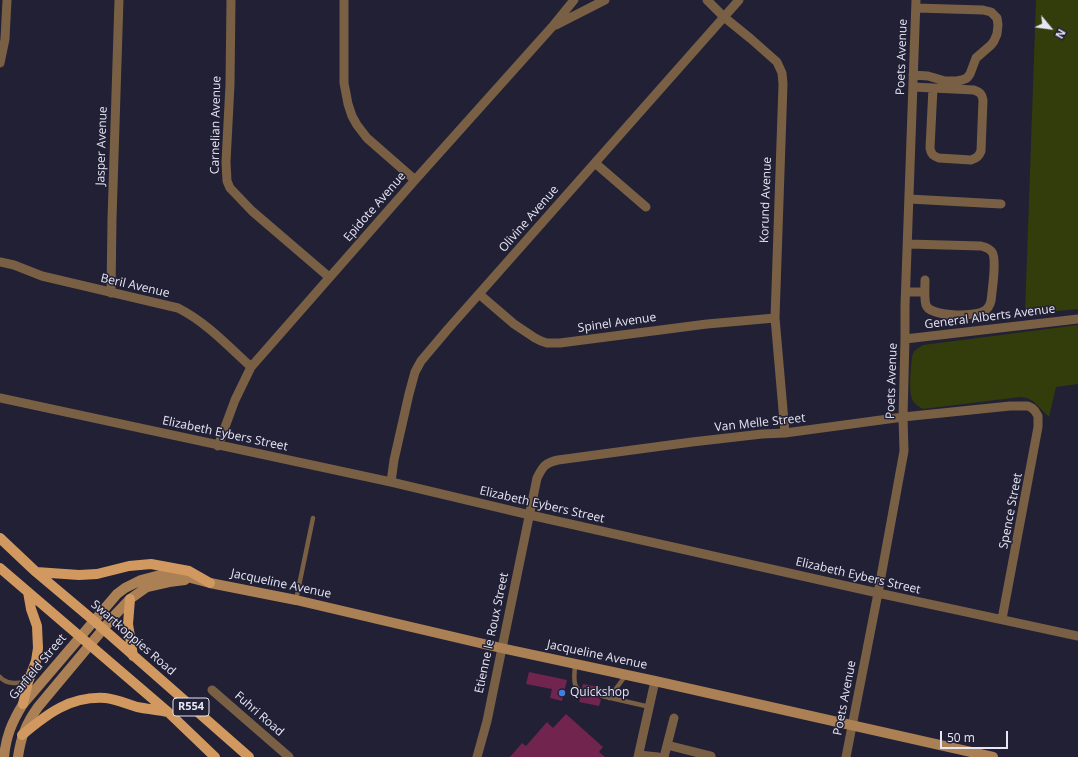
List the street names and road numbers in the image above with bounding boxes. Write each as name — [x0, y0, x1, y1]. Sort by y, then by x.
street label: Poets Avenue — [893, 19, 911, 95]
street label: Carnelian Avenue — [208, 76, 224, 174]
street label: Jasper Avenue — [93, 106, 111, 186]
street label: Korund Avenue — [757, 157, 775, 243]
street label: Epidote Avenue — [341, 169, 409, 245]
street label: Olivine Avenue — [496, 183, 562, 255]
street label: Beril Avenue — [99, 271, 171, 301]
street label: General Alberts Avenue — [924, 302, 1056, 332]
street label: Spinel Avenue — [577, 310, 657, 336]
street label: Poets Avenue — [883, 343, 901, 419]
street label: Van Melle Street — [714, 411, 806, 435]
street label: Elizabeth Eybers Street — [161, 414, 289, 454]
street label: Spence Street — [997, 472, 1025, 550]
street label: Elizabeth Eybers Street — [478, 484, 606, 526]
street label: Elizabeth Eybers Street — [794, 555, 922, 597]
street label: Jacqueline Avenue — [230, 566, 332, 602]
street label: Etienne le Roux Street — [472, 571, 512, 695]
street label: Swartkoppies Road — [88, 597, 178, 679]
street label: Garfield Street — [6, 631, 70, 703]
street label: Jacqueline Avenue — [546, 637, 648, 673]
street label: Poets Avenue — [831, 659, 859, 737]
street label: Fuhri Road — [231, 689, 287, 739]
road number: R554 — [173, 698, 209, 716]

